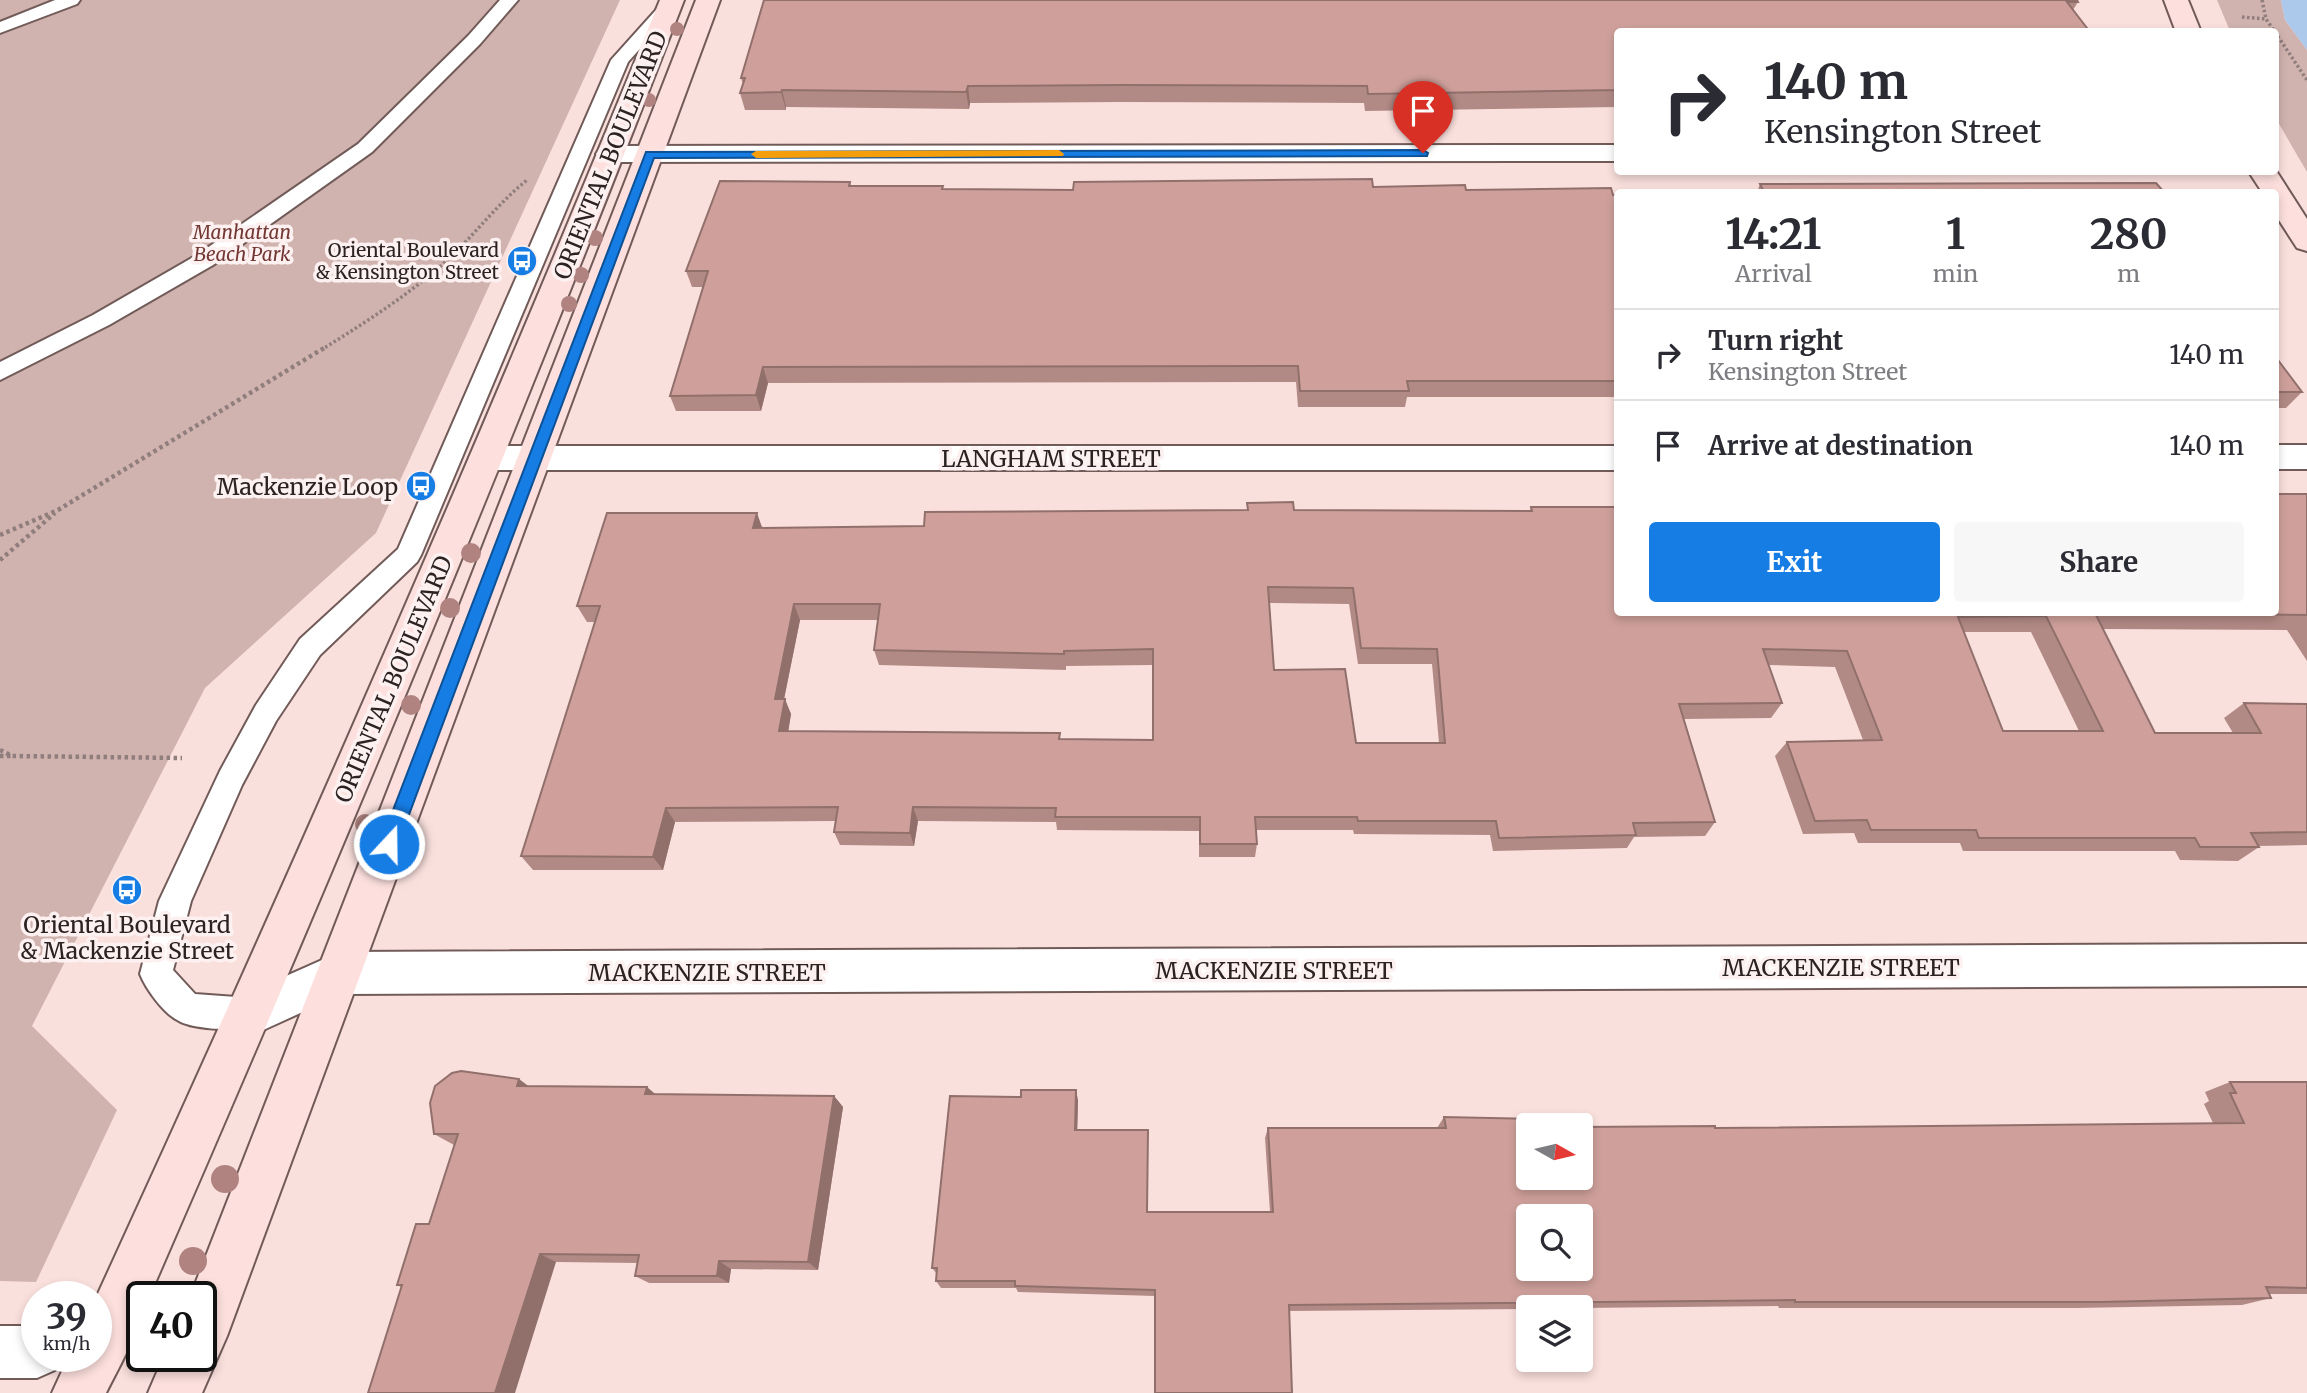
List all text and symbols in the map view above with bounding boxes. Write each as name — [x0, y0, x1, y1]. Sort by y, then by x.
street label: ORIENTAL BOULEVARD — [547, 27, 673, 283]
text: 140 m — [1764, 51, 1908, 112]
icon: right — [1649, 56, 1740, 147]
pin — [1393, 81, 1453, 153]
icon: arrive — [1404, 92, 1442, 130]
text: Kensington Street — [1764, 112, 2041, 152]
text: 14:21 — [1725, 208, 1821, 260]
text: 1 — [1946, 208, 1965, 260]
text: 280 — [2090, 208, 2168, 260]
park label: Manhattan Beach Park — [192, 220, 291, 266]
place label: Oriental Boulevard & Kensington Street — [315, 238, 500, 284]
bus stop icon: Oriental Boulevard & Kensington Street — [505, 244, 539, 278]
text: Arrival — [1735, 259, 1812, 288]
text: min — [1933, 259, 1978, 288]
text: m — [2117, 259, 2140, 288]
text: Turn right — [1708, 324, 1843, 357]
icon: right — [1649, 336, 1687, 374]
text: 140 m — [2169, 338, 2244, 371]
text: Kensington Street — [1708, 357, 1907, 386]
icon: arrive — [1649, 427, 1687, 465]
text: Arrive at destination — [1708, 429, 1973, 462]
text: 140 m — [2169, 429, 2244, 462]
street label: LANGHAM STREET — [941, 444, 1161, 473]
bus stop icon: Mackenzie Loop — [404, 469, 438, 503]
place label: Mackenzie Loop — [217, 472, 398, 501]
button: Exit — [1649, 522, 1940, 602]
button: Share — [1954, 522, 2244, 602]
street label: ORIENTAL BOULEVARD — [328, 551, 458, 807]
position arrow — [352, 807, 426, 881]
bus stop icon: Oriental Boulevard & Mackenzie Street — [110, 873, 144, 907]
place label: Oriental Boulevard & Mackenzie Street — [20, 910, 234, 965]
street label: MACKENZIE STREET — [1722, 953, 1960, 982]
street label: MACKENZIE STREET — [1155, 956, 1393, 985]
street label: MACKENZIE STREET — [588, 958, 826, 987]
north arrow — [1516, 1113, 1592, 1190]
map controls — [1516, 1113, 1593, 1372]
button: search — [1516, 1204, 1593, 1281]
speed limit sign: 40 — [126, 1281, 217, 1372]
text: 39 — [46, 1295, 87, 1339]
button: layers — [1516, 1295, 1593, 1372]
text: km/h — [43, 1332, 90, 1355]

